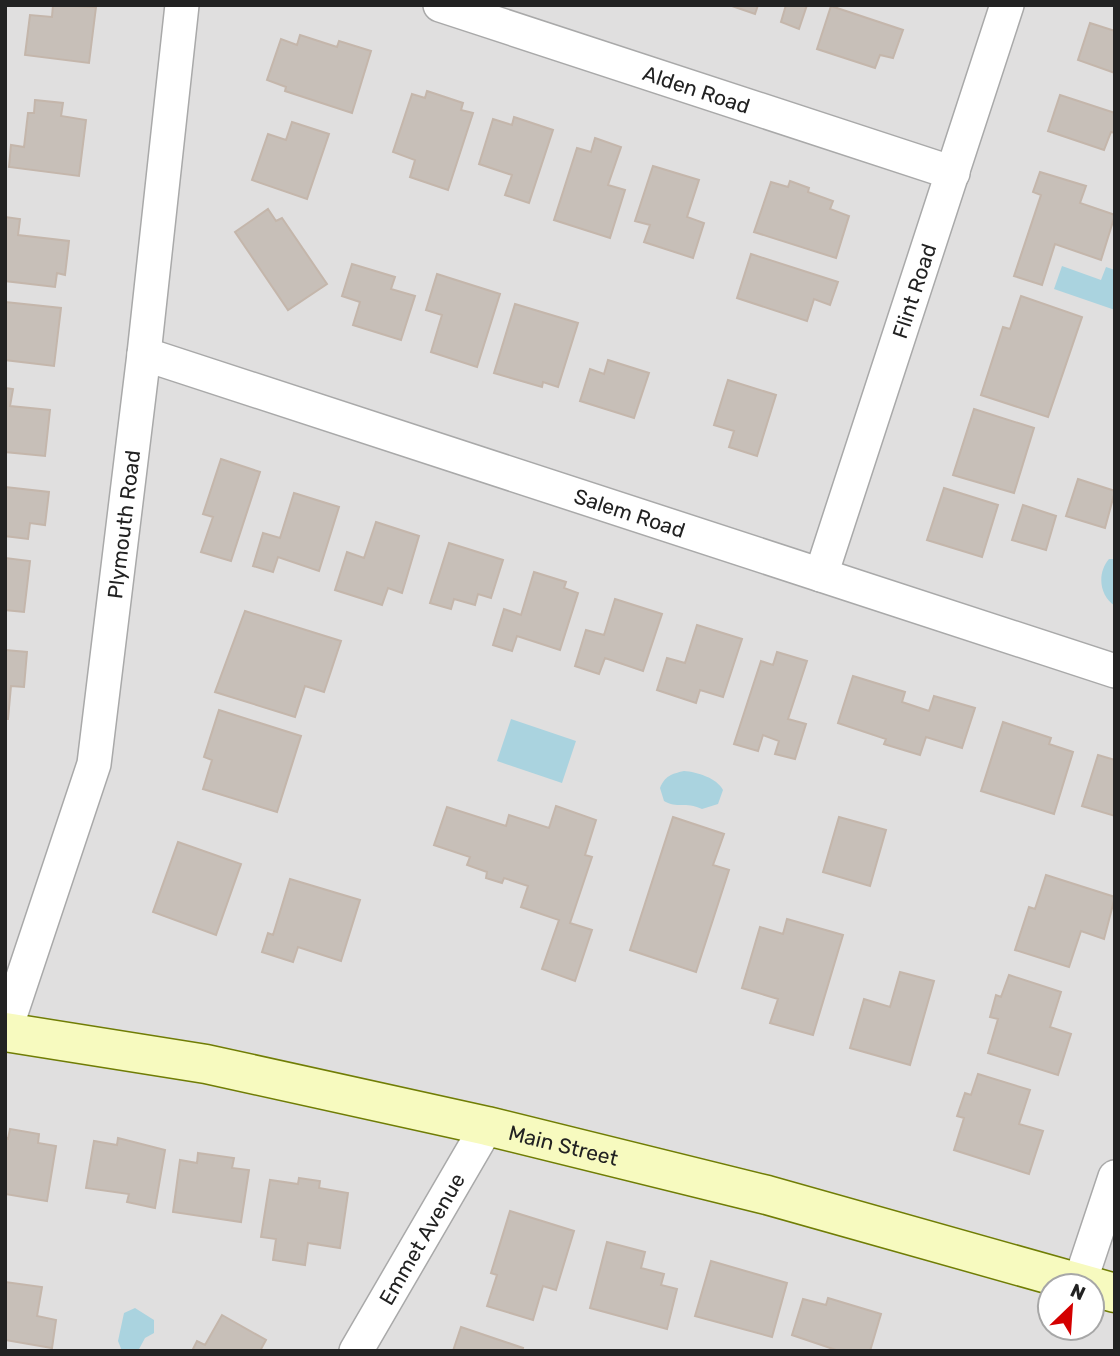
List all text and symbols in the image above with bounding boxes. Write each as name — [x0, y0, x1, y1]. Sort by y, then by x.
street label: Alden Road — [640, 60, 753, 118]
street label: Flint Road — [887, 240, 941, 341]
street label: Plymouth Road — [102, 448, 145, 600]
street label: Salem Road — [571, 483, 688, 542]
street label: Main Street — [506, 1119, 621, 1170]
street label: Emmet Avenue — [373, 1168, 469, 1309]
north arrow — [1036, 1272, 1106, 1342]
text: N — [1067, 1279, 1089, 1305]

